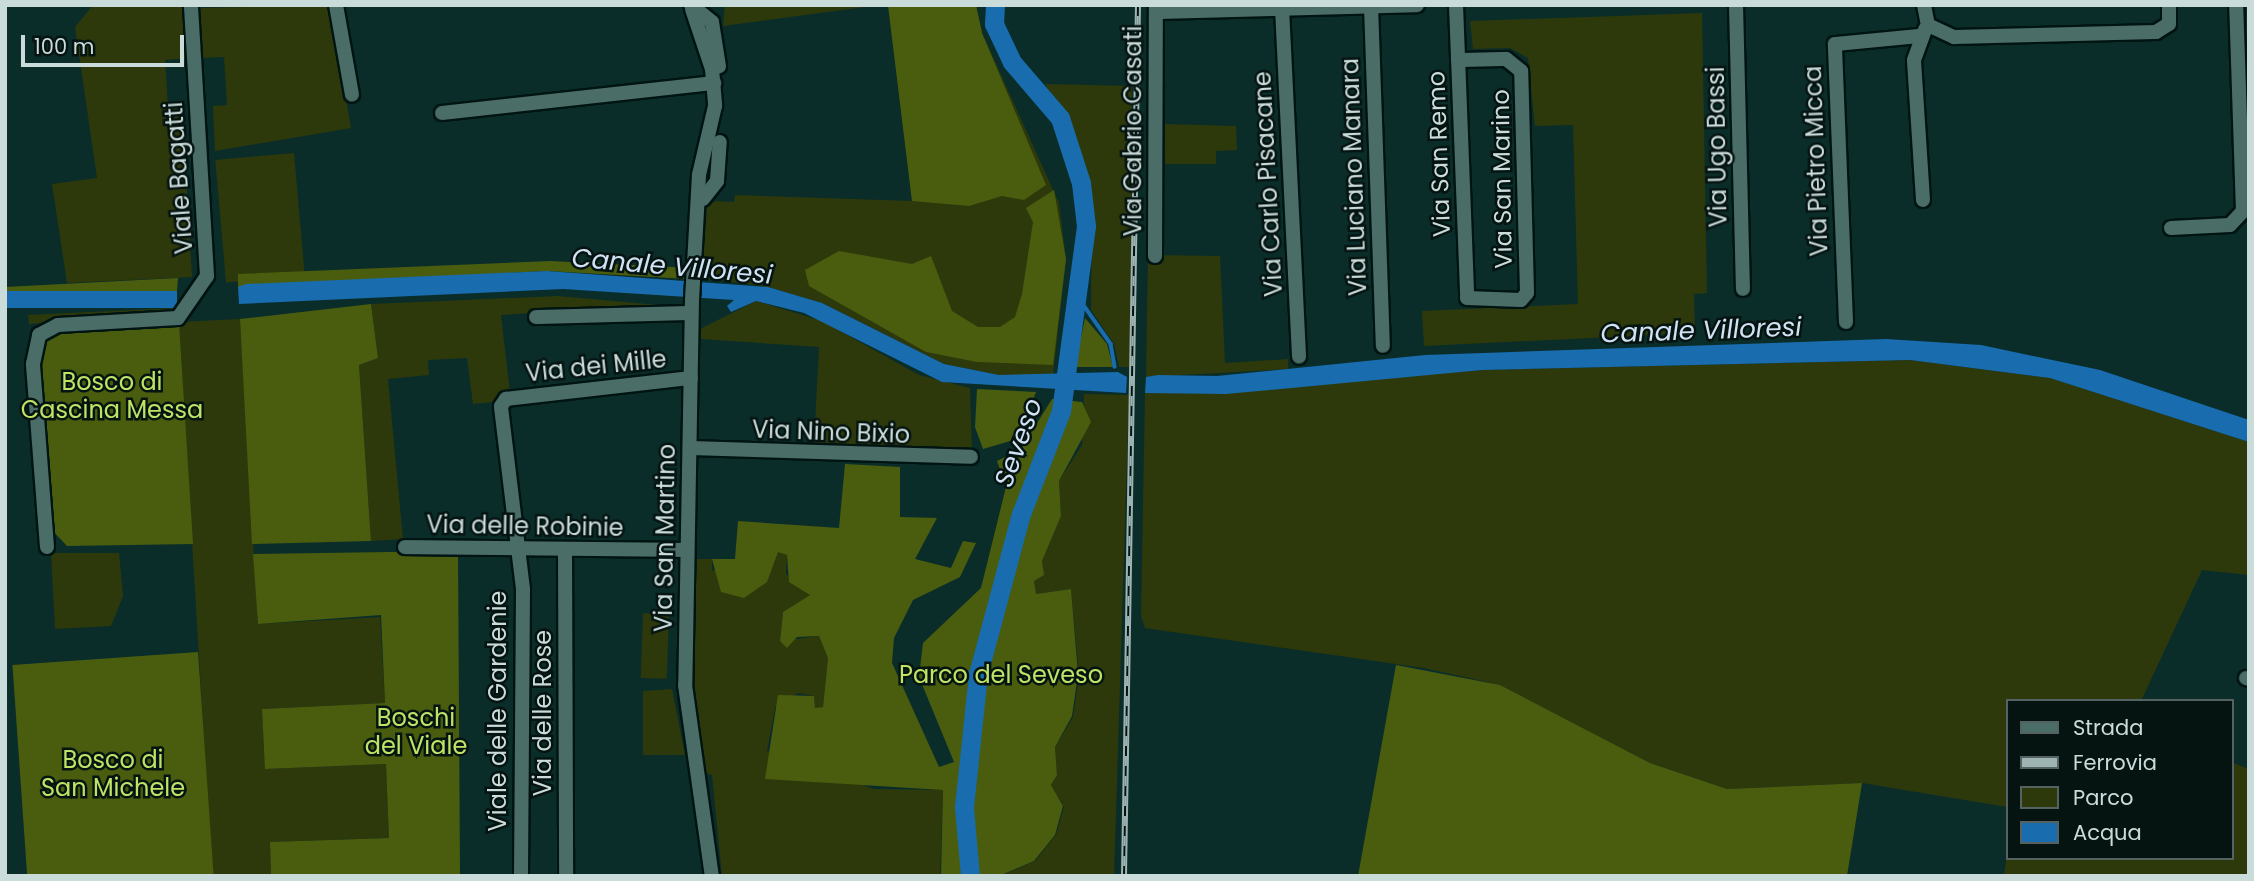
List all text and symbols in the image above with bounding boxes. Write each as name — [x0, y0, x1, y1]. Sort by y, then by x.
scale bar — [24, 21, 187, 65]
street label: Via Gabrio Casati — [1119, 26, 1147, 236]
text: 100 m — [34, 32, 94, 61]
street label: Via Luciano Manara — [1335, 58, 1373, 296]
street label: Via Pietro Micca — [1798, 65, 1834, 257]
street label: Via Ugo Bassi — [1701, 66, 1733, 228]
street label: Via San Remo — [1422, 70, 1456, 238]
street label: Via Carlo Pisacane — [1248, 71, 1288, 297]
street label: Via San Marino — [1486, 89, 1518, 269]
street label: Viale Bagatti — [159, 101, 199, 255]
water label: Canale Villoresi — [570, 243, 774, 291]
water label: Canale Villoresi — [1600, 312, 1802, 350]
street label: Via dei Mille — [524, 344, 668, 388]
park label: Bosco di Cascina Messa — [21, 368, 203, 424]
water label: Seveso — [989, 394, 1049, 492]
street label: Via Nino Bixio — [752, 415, 910, 449]
street label: Via San Martino — [649, 444, 681, 632]
street label: Via delle Robinie — [426, 510, 624, 542]
street label: Viale delle Gardenie — [484, 591, 512, 831]
street label: Via delle Rose — [529, 630, 557, 796]
park label: Parco del Seveso — [899, 661, 1103, 689]
legend — [2006, 699, 2233, 860]
park label: Boschi del Viale — [365, 704, 467, 760]
text: Strada — [2073, 713, 2143, 742]
park label: Bosco di San Michele — [41, 746, 185, 802]
text: Ferrovia — [2073, 748, 2157, 777]
text: Parco — [2073, 783, 2133, 812]
text: Acqua — [2073, 818, 2142, 847]

